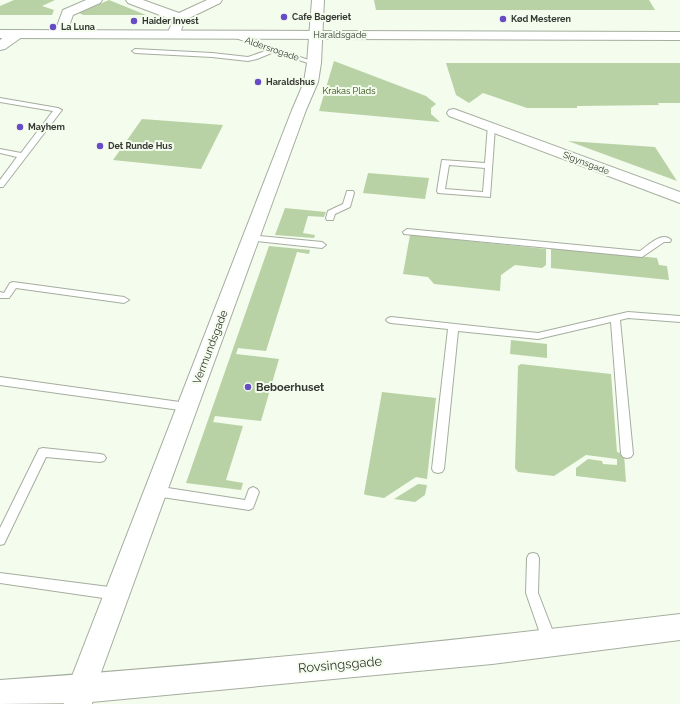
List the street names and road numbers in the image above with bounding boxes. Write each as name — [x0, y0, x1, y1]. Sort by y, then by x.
street label: Haraldsgade — [313, 30, 367, 40]
street label: Aldersrogade — [244, 35, 301, 63]
street label: Sigynsgade — [561, 150, 611, 177]
street label: Vermundsgade — [190, 308, 231, 386]
street label: Rovsingsgade — [297, 653, 383, 676]

